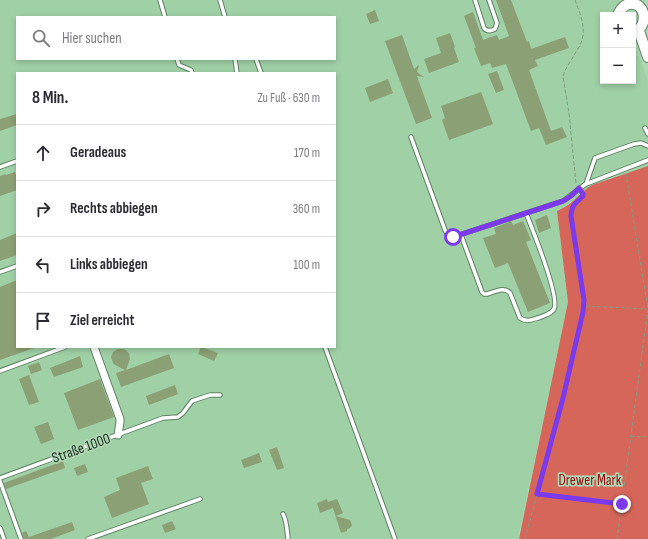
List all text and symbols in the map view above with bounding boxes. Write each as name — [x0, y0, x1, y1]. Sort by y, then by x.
map controls — [600, 12, 636, 84]
button: + — [600, 12, 636, 48]
search box — [16, 16, 336, 60]
icon: search — [30, 27, 52, 49]
text: Hier suchen — [62, 29, 122, 48]
button: − — [600, 48, 636, 84]
text: 8 Min. — [32, 88, 68, 108]
text: Zu Fuß · 630 m — [257, 90, 320, 106]
icon: ahead — [32, 142, 54, 164]
text: Geradeaus — [70, 143, 126, 162]
text: 170 m — [294, 145, 320, 161]
icon: right — [32, 198, 54, 220]
text: Rechts abbiegen — [70, 199, 158, 218]
text: 360 m — [293, 201, 320, 217]
route start — [444, 228, 462, 246]
icon: left — [32, 254, 54, 276]
text: Links abbiegen — [70, 255, 148, 274]
text: 100 m — [293, 257, 320, 273]
icon: arrive — [32, 310, 54, 332]
text: Ziel erreicht — [70, 311, 134, 330]
street label: Straße 1000 — [49, 429, 113, 468]
park label: Drewer Mark — [558, 471, 622, 490]
route end — [613, 495, 631, 513]

